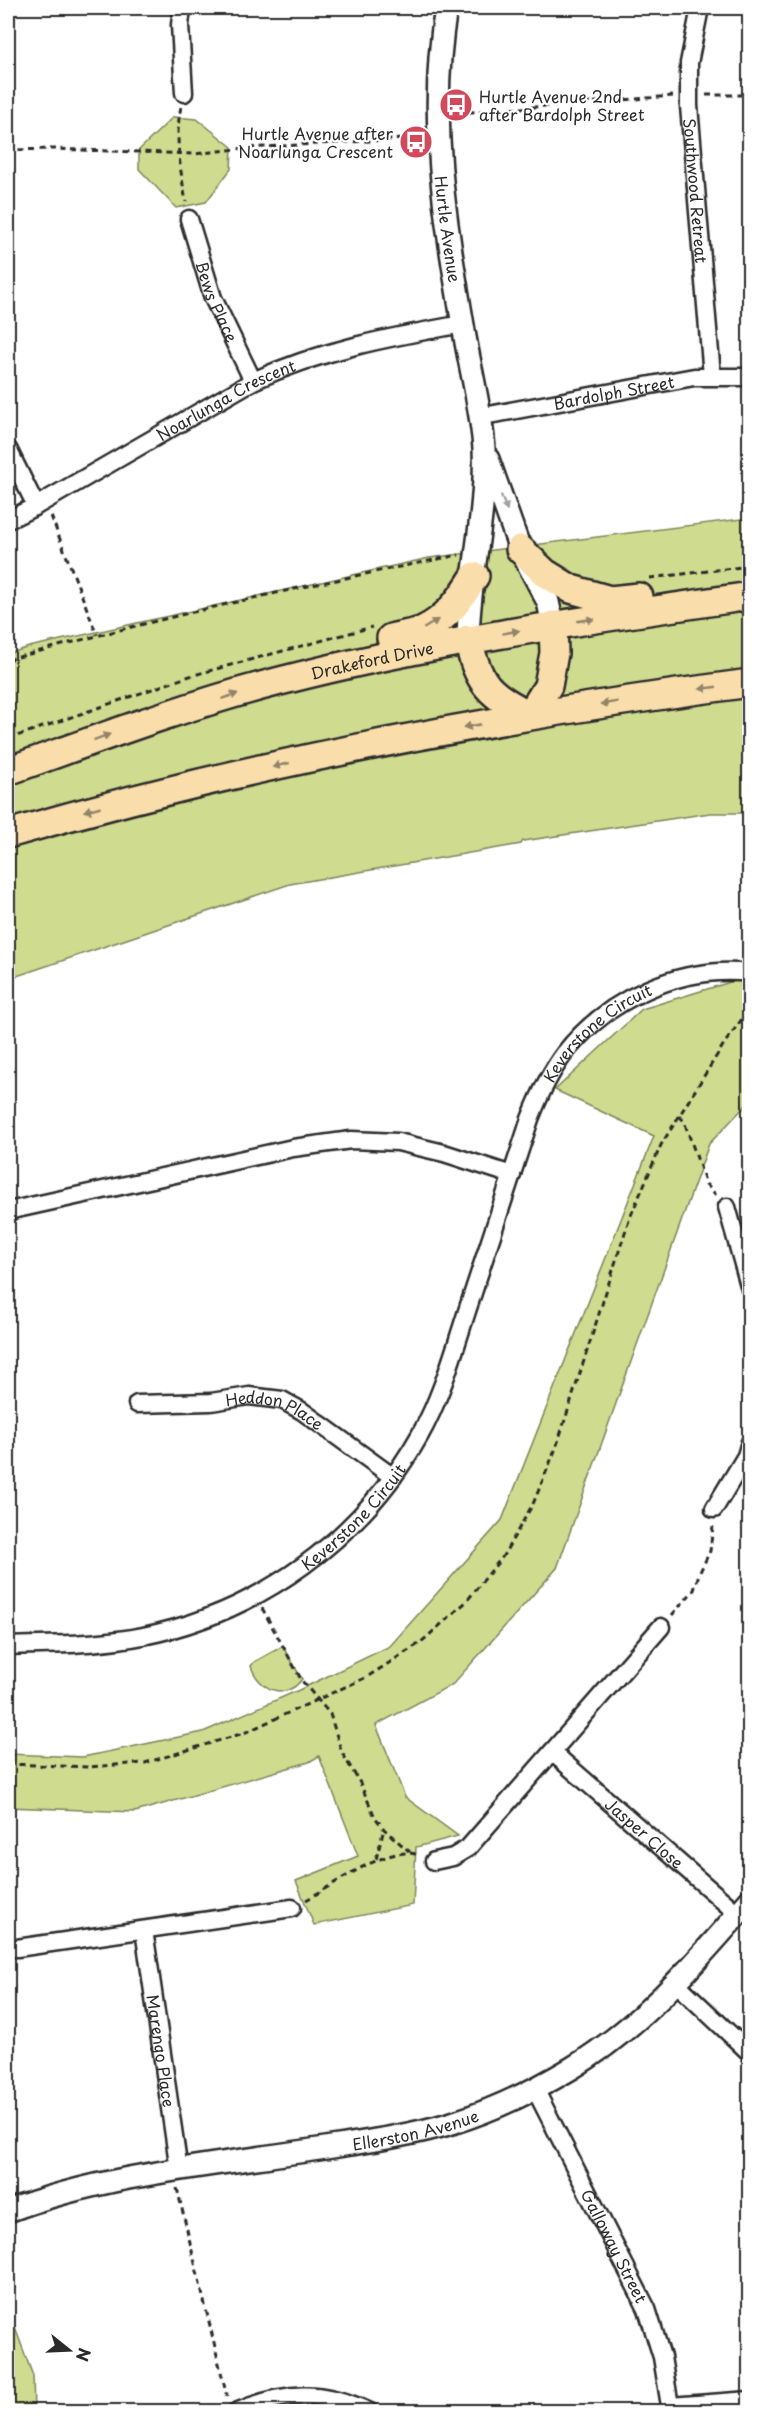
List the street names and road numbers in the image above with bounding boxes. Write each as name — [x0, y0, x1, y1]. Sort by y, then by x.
street label: Southwood Retreat — [678, 117, 714, 264]
street label: Hurtle Avenue — [430, 175, 468, 284]
street label: Bews Place — [190, 258, 244, 346]
street label: Noarlunga Crescent — [151, 353, 299, 446]
street label: Bardolph Street — [551, 369, 677, 415]
street label: Drakeford Drive — [308, 635, 435, 685]
street label: Keverstone Circuit — [537, 977, 656, 1086]
street label: Heddon Place — [224, 1384, 329, 1435]
street label: Keverstone Circuit — [296, 1458, 411, 1575]
street label: Jasper Close — [600, 1792, 689, 1874]
street label: Marengo Place — [142, 1993, 182, 2109]
street label: Ellerston Avenue — [351, 2103, 482, 2156]
street label: Galloway Street — [576, 2185, 654, 2307]

